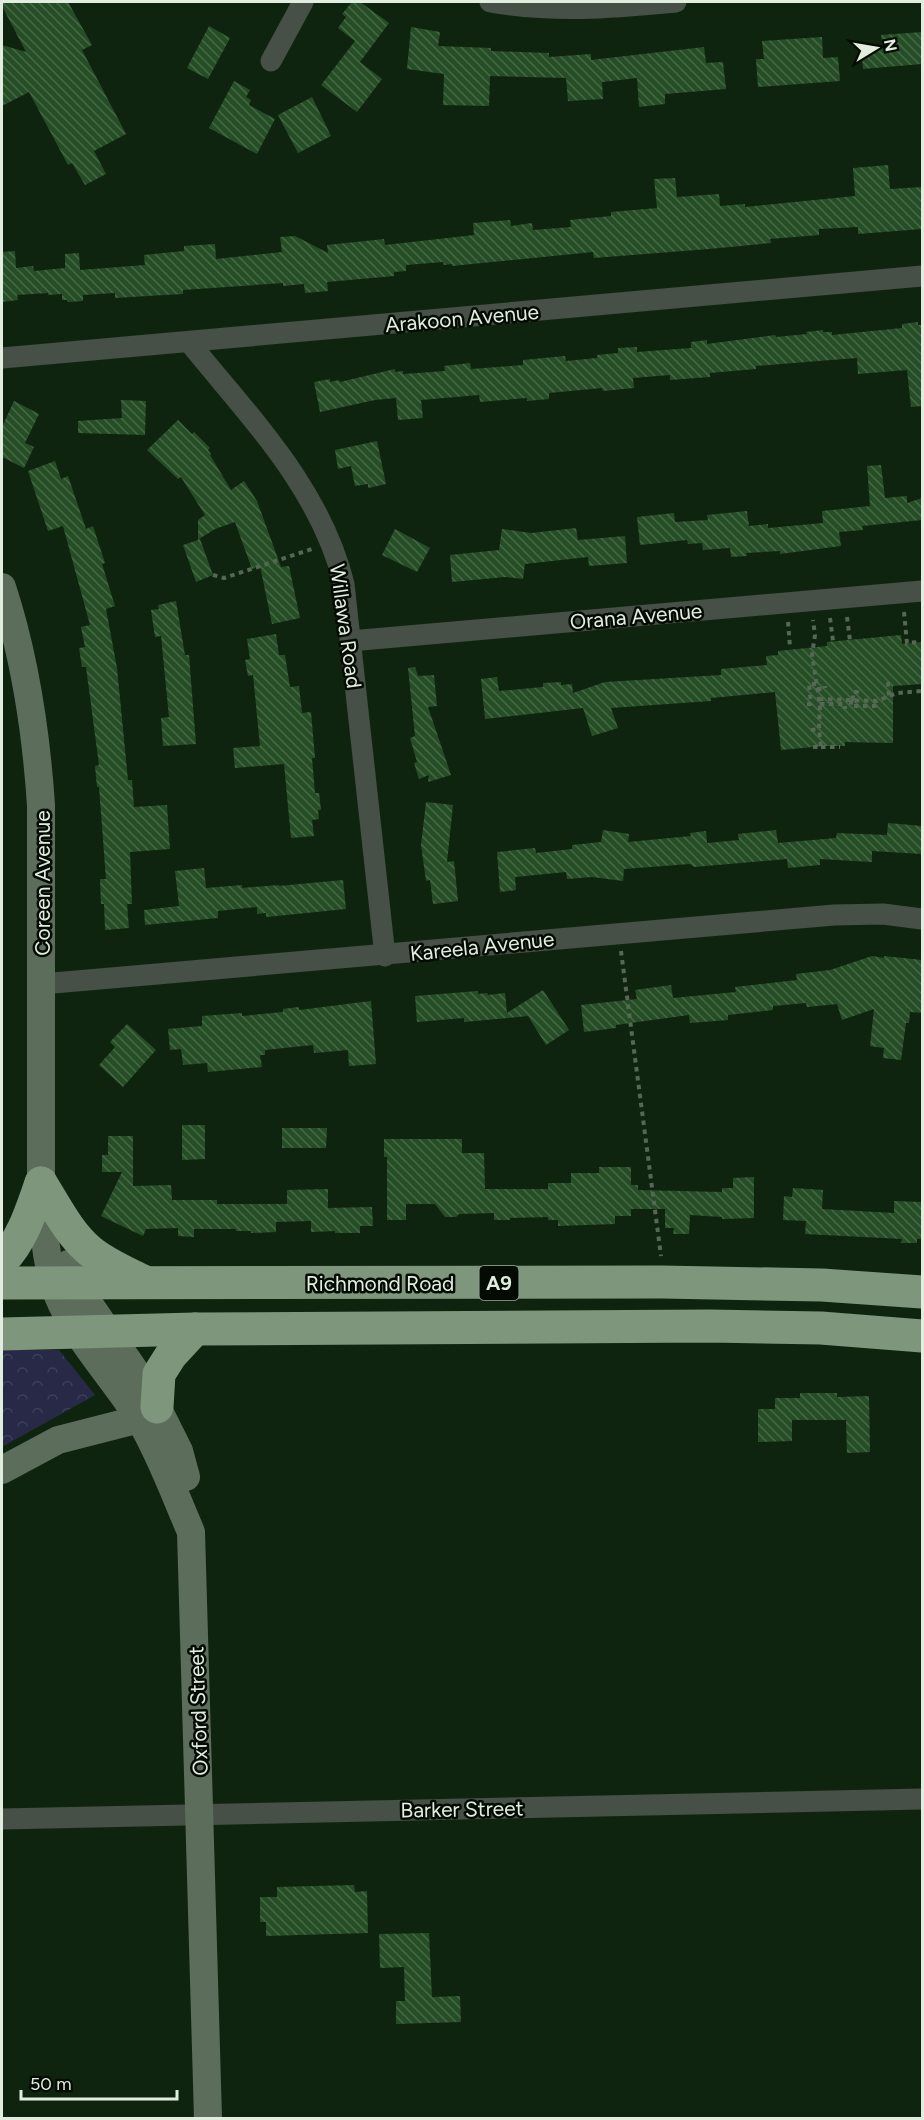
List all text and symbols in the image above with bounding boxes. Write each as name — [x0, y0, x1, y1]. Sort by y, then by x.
north arrow — [846, 18, 906, 78]
text: N — [880, 37, 901, 53]
street label: Arakoon Avenue — [384, 299, 540, 337]
street label: Willawa Road — [325, 562, 367, 690]
street label: Orana Avenue — [569, 598, 703, 634]
street label: Coreen Avenue — [30, 810, 55, 956]
street label: Kareela Avenue — [409, 926, 555, 966]
road number: A9 — [480, 1266, 518, 1300]
street label: Richmond Road — [306, 1271, 454, 1296]
street label: Oxford Street — [183, 1646, 213, 1776]
street label: Barker Street — [400, 1795, 524, 1823]
scale bar — [21, 2063, 177, 2101]
text: 50 m — [30, 2073, 72, 2095]

